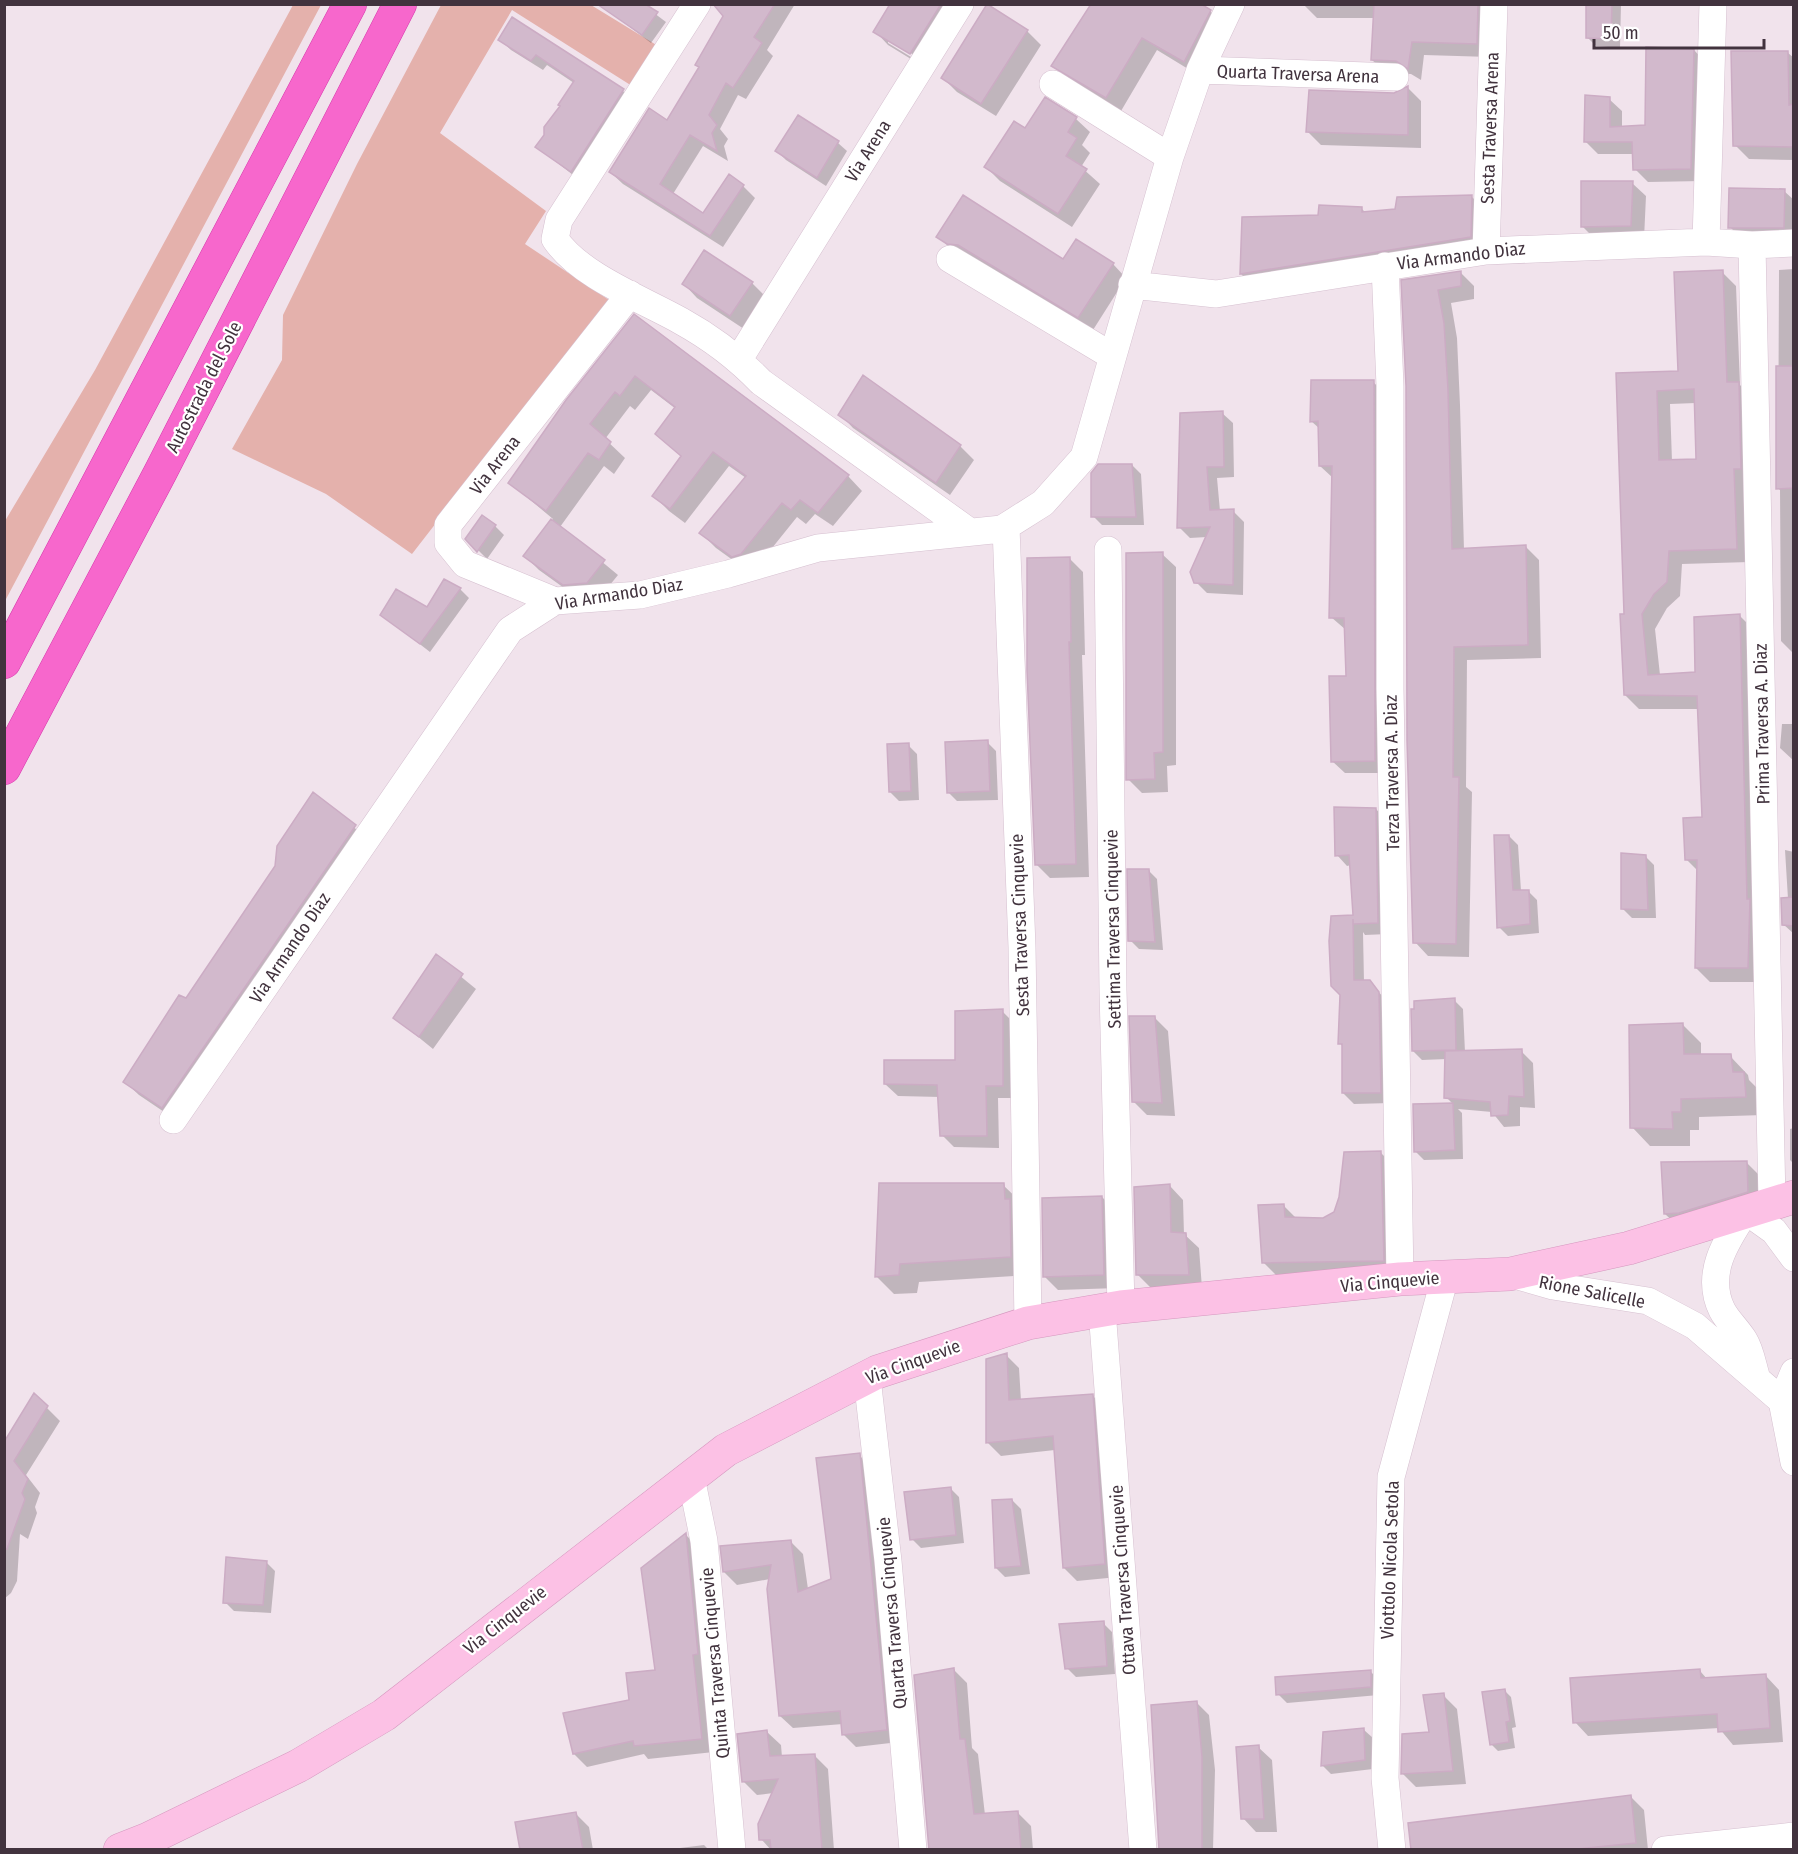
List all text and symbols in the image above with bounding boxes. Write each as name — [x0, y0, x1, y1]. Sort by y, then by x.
scale bar — [1594, 12, 1764, 50]
text: 50 m — [1603, 22, 1639, 44]
street label: Sesta Traversa Arena — [1476, 51, 1504, 204]
street label: Quarta Traversa Arena — [1216, 60, 1380, 88]
street label: Via Arena — [840, 116, 896, 186]
street label: Via Armando Diaz — [1396, 237, 1526, 275]
street label: Autostrada del Sole — [161, 318, 247, 456]
street label: Via Arena — [465, 431, 525, 499]
street label: Via Armando Diaz — [554, 573, 684, 615]
street label: Prima Traversa A. Diaz — [1750, 643, 1774, 805]
street label: Terza Traversa A. Diaz — [1380, 695, 1404, 851]
street label: Settima Traversa Cinquevie — [1100, 829, 1126, 1029]
street label: Sesta Traversa Cinquevie — [1006, 833, 1034, 1017]
street label: Via Armando Diaz — [245, 888, 335, 1008]
street label: Via Cinquevie — [1340, 1267, 1440, 1297]
street label: Rione Salicelle — [1537, 1271, 1647, 1313]
street label: Via Cinquevie — [863, 1335, 963, 1389]
street label: Viottolo Nicola Setola — [1376, 1480, 1404, 1640]
street label: Ottava Traversa Cinquevie — [1105, 1484, 1141, 1676]
street label: Quarta Traversa Cinquevie — [873, 1516, 911, 1710]
street label: Quinta Traversa Cinquevie — [696, 1567, 734, 1759]
street label: Via Cinquevie — [459, 1581, 551, 1659]

